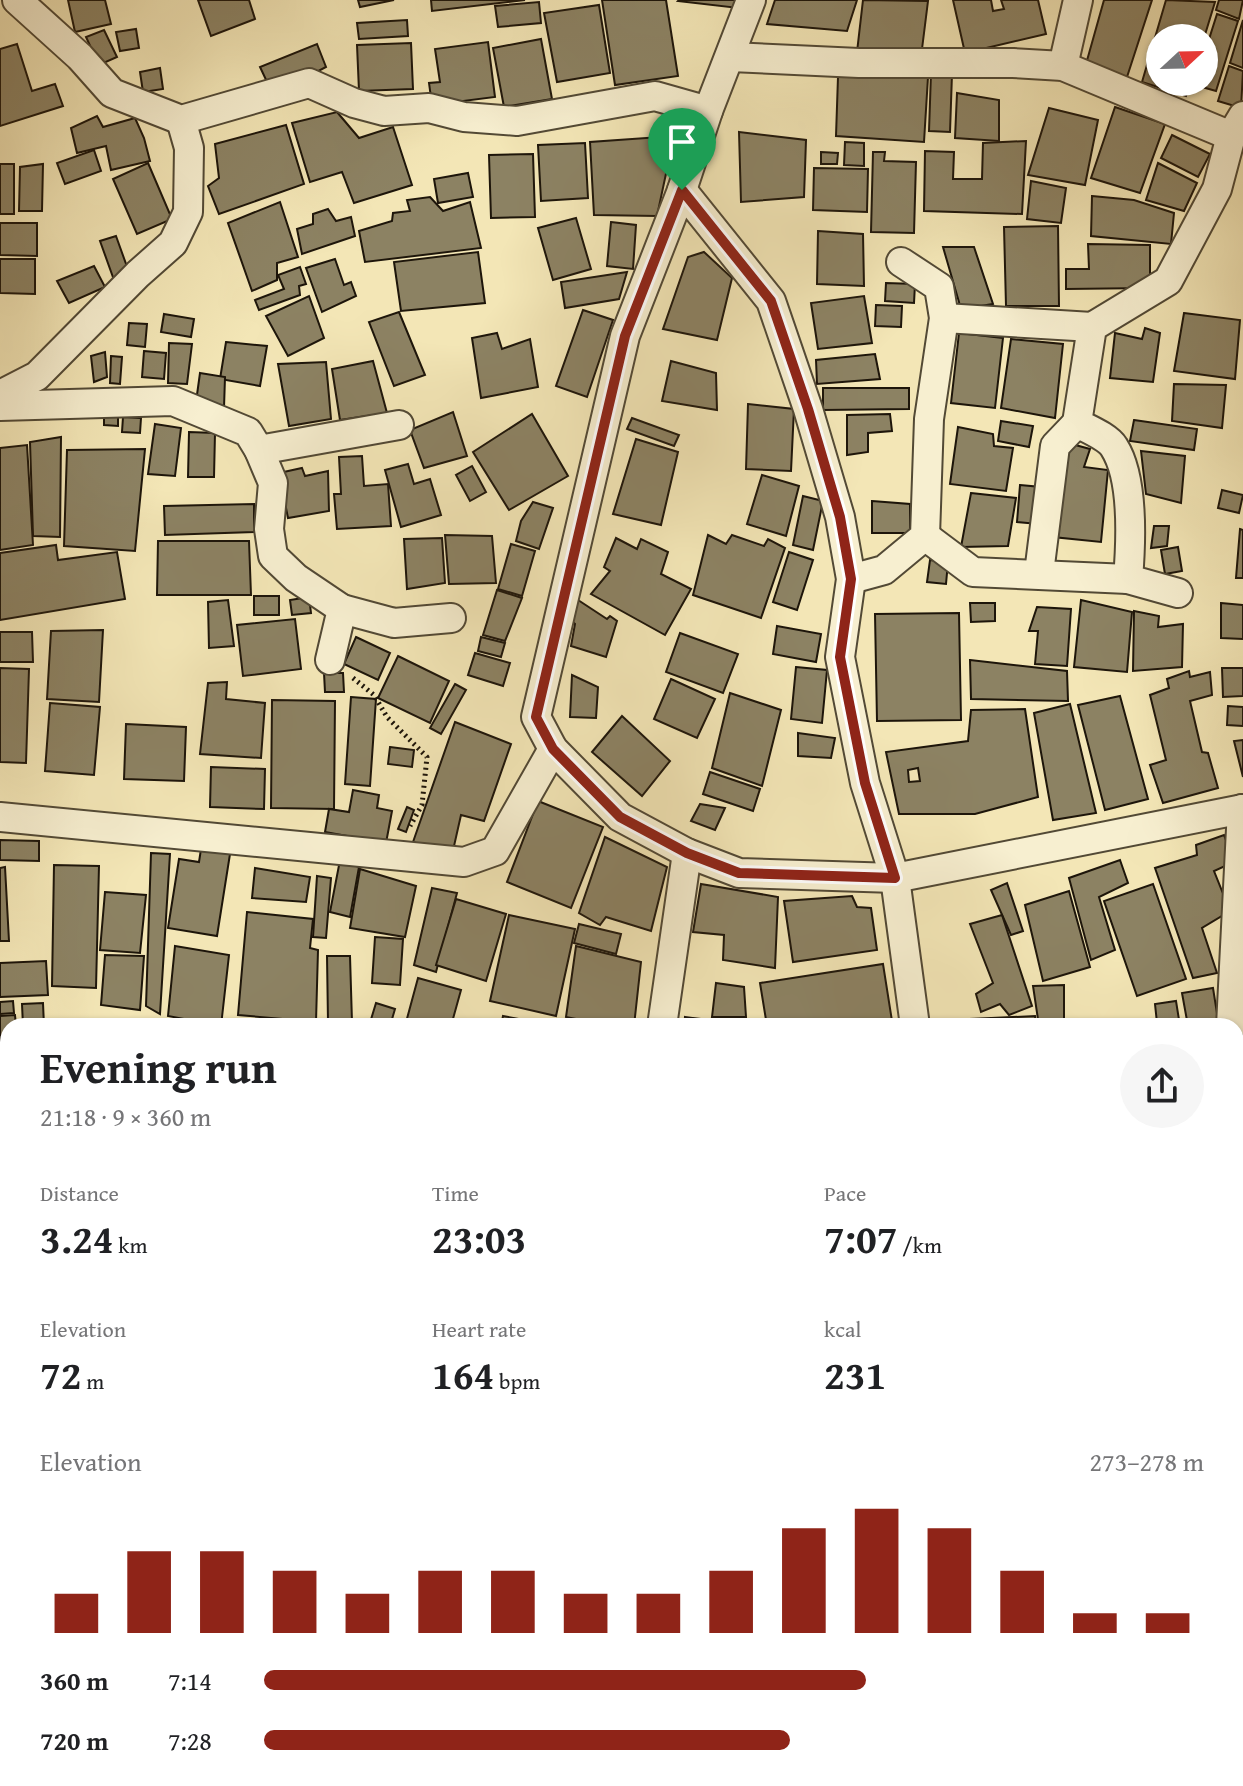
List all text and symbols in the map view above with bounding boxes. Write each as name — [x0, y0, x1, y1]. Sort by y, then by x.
north arrow — [1146, 24, 1218, 96]
map controls — [1146, 24, 1218, 96]
pin — [648, 108, 716, 190]
icon: arrive — [660, 120, 704, 164]
text: Evening run — [40, 1035, 277, 1099]
button: share — [1120, 1044, 1204, 1128]
text: 21:18 · 9 × 360 m — [40, 1097, 211, 1136]
text: Distance — [40, 1177, 119, 1209]
text: Time — [432, 1177, 479, 1209]
text: Pace — [824, 1177, 866, 1209]
text: 3.24 — [40, 1209, 113, 1268]
text: 23:03 — [432, 1209, 526, 1268]
text: 7:07 — [824, 1209, 897, 1268]
text: km — [113, 1229, 147, 1261]
text: /km — [897, 1229, 942, 1261]
text: Elevation — [40, 1313, 126, 1345]
text: Heart rate — [432, 1313, 526, 1345]
text: kcal — [824, 1313, 862, 1345]
text: 72 — [40, 1345, 81, 1404]
text: 164 — [432, 1345, 494, 1404]
text: 231 — [824, 1345, 886, 1404]
text: m — [81, 1365, 104, 1397]
text: bpm — [494, 1365, 540, 1397]
text: Elevation — [40, 1442, 142, 1481]
text: 273–278 m — [1090, 1442, 1204, 1481]
text: 360 m — [40, 1661, 108, 1700]
text: 7:14 — [168, 1661, 212, 1700]
text: 720 m — [40, 1721, 108, 1760]
text: 7:28 — [168, 1721, 212, 1760]

